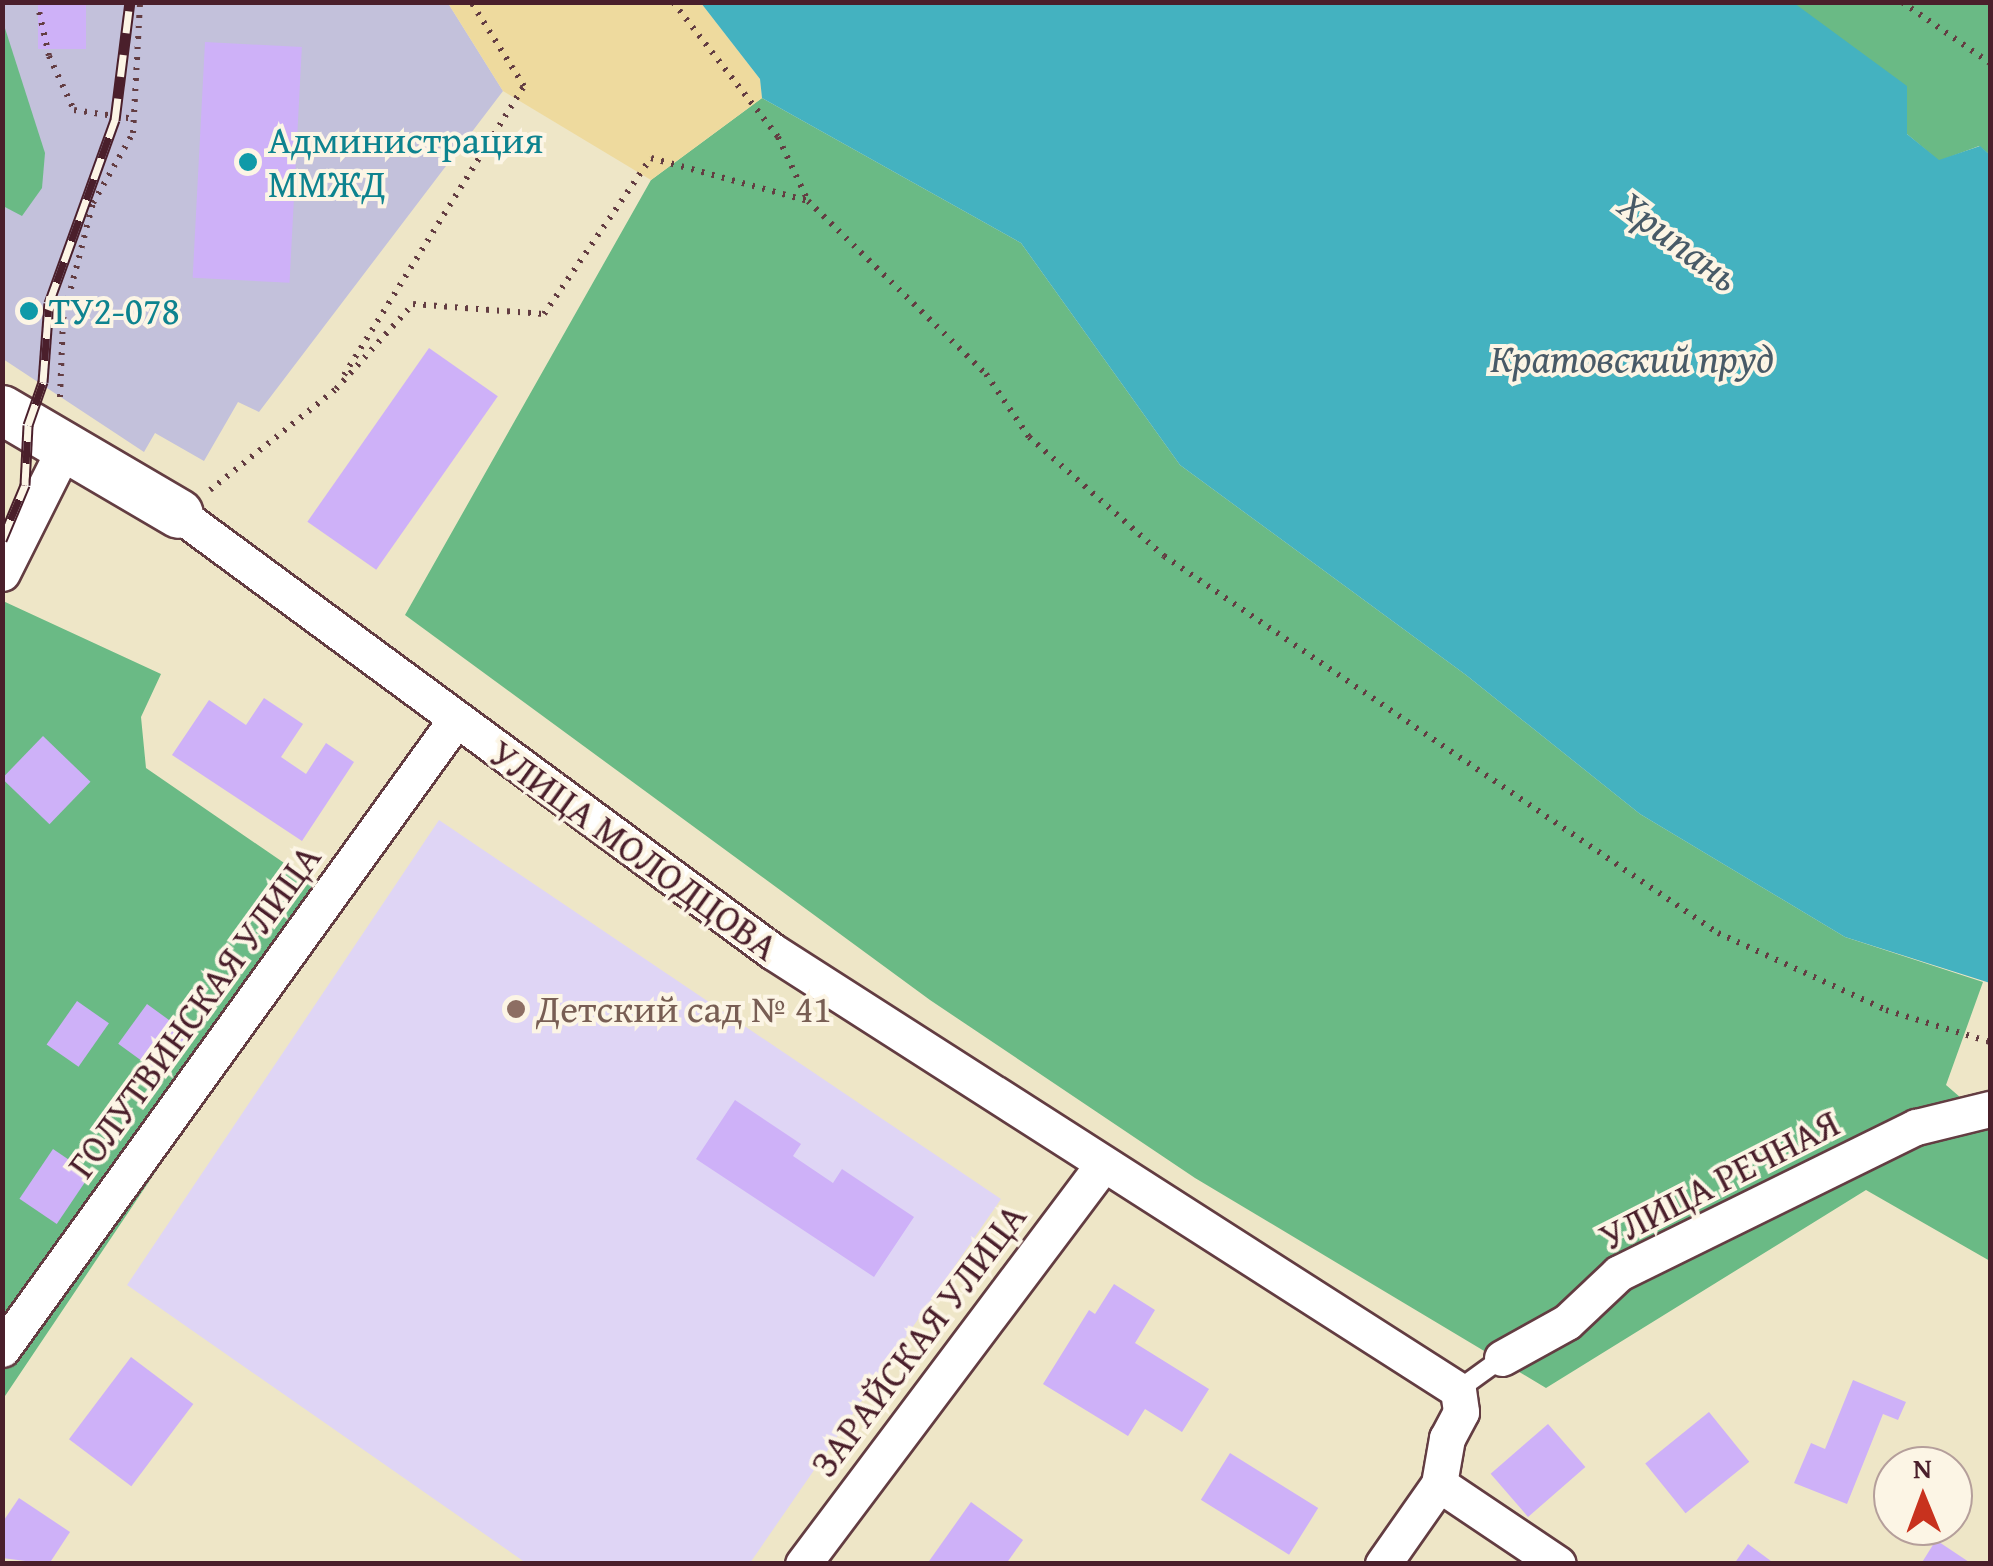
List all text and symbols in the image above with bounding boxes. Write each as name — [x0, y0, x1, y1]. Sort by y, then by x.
place label: Администрация ММЖД — [268, 117, 543, 206]
marker: Администрация ММЖД — [237, 151, 259, 173]
water label: Хрипань — [1609, 180, 1749, 302]
place label: ТУ2-078 — [49, 288, 180, 334]
marker: ТУ2-078 — [18, 300, 40, 322]
water label: Кратовский пруд — [1490, 334, 1774, 382]
street label: УЛИЦА МОЛОДЦОВА — [481, 730, 787, 970]
street label: ГОЛУТВИНСКАЯ УЛИЦА — [58, 836, 330, 1186]
place label: Детский сад № 41 — [536, 986, 832, 1032]
marker: Детский сад № 41 — [505, 998, 527, 1020]
street label: УЛИЦА РЕЧНАЯ — [1592, 1100, 1846, 1260]
street label: ЗАРАЙСКАЯ УЛИЦА — [801, 1195, 1035, 1485]
north arrow — [1873, 1446, 1973, 1546]
text: N — [1913, 1447, 1932, 1488]

